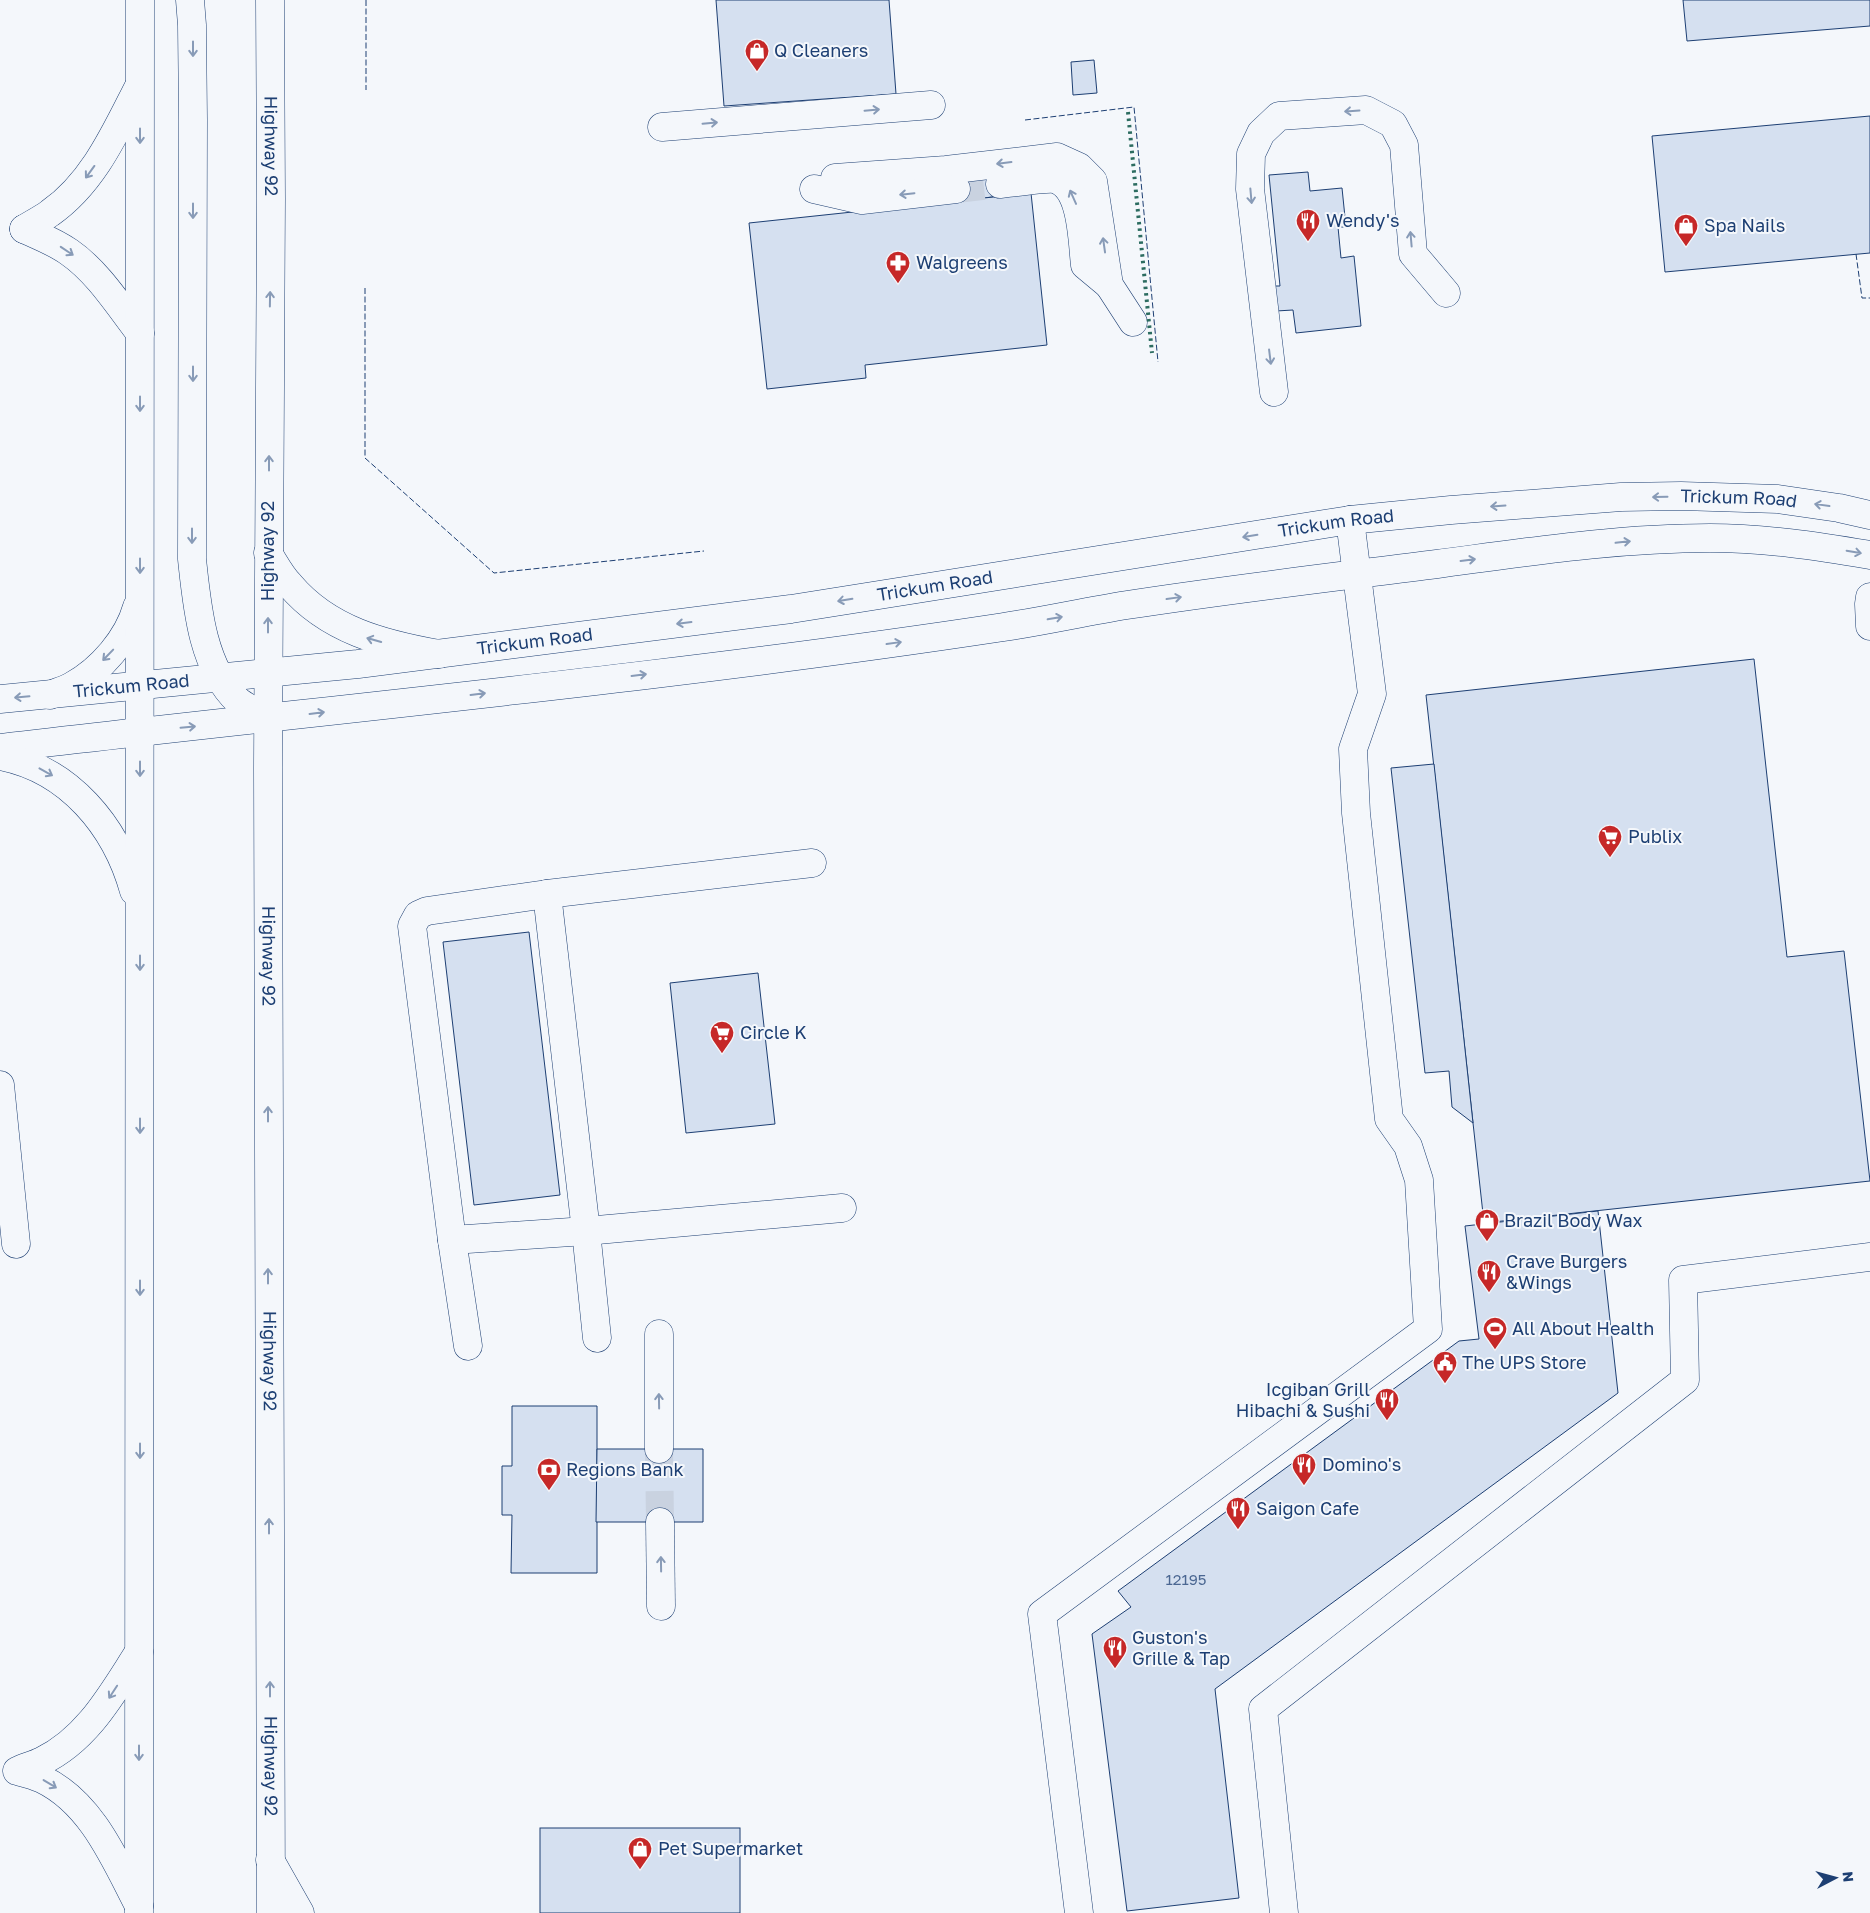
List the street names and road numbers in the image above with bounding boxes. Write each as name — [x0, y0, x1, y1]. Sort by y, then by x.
street label: Highway 92 — [260, 96, 283, 196]
street label: Trickum Road — [1680, 484, 1799, 512]
street label: Highway 92 — [256, 501, 278, 601]
street label: Trickum Road — [1276, 504, 1395, 541]
street label: Trickum Road — [875, 565, 994, 605]
street label: Trickum Road — [475, 622, 594, 659]
street label: Trickum Road — [72, 669, 190, 702]
street label: Highway 92 — [258, 906, 281, 1006]
street label: Highway 92 — [259, 1311, 282, 1411]
street label: Highway 92 — [260, 1716, 283, 1816]

